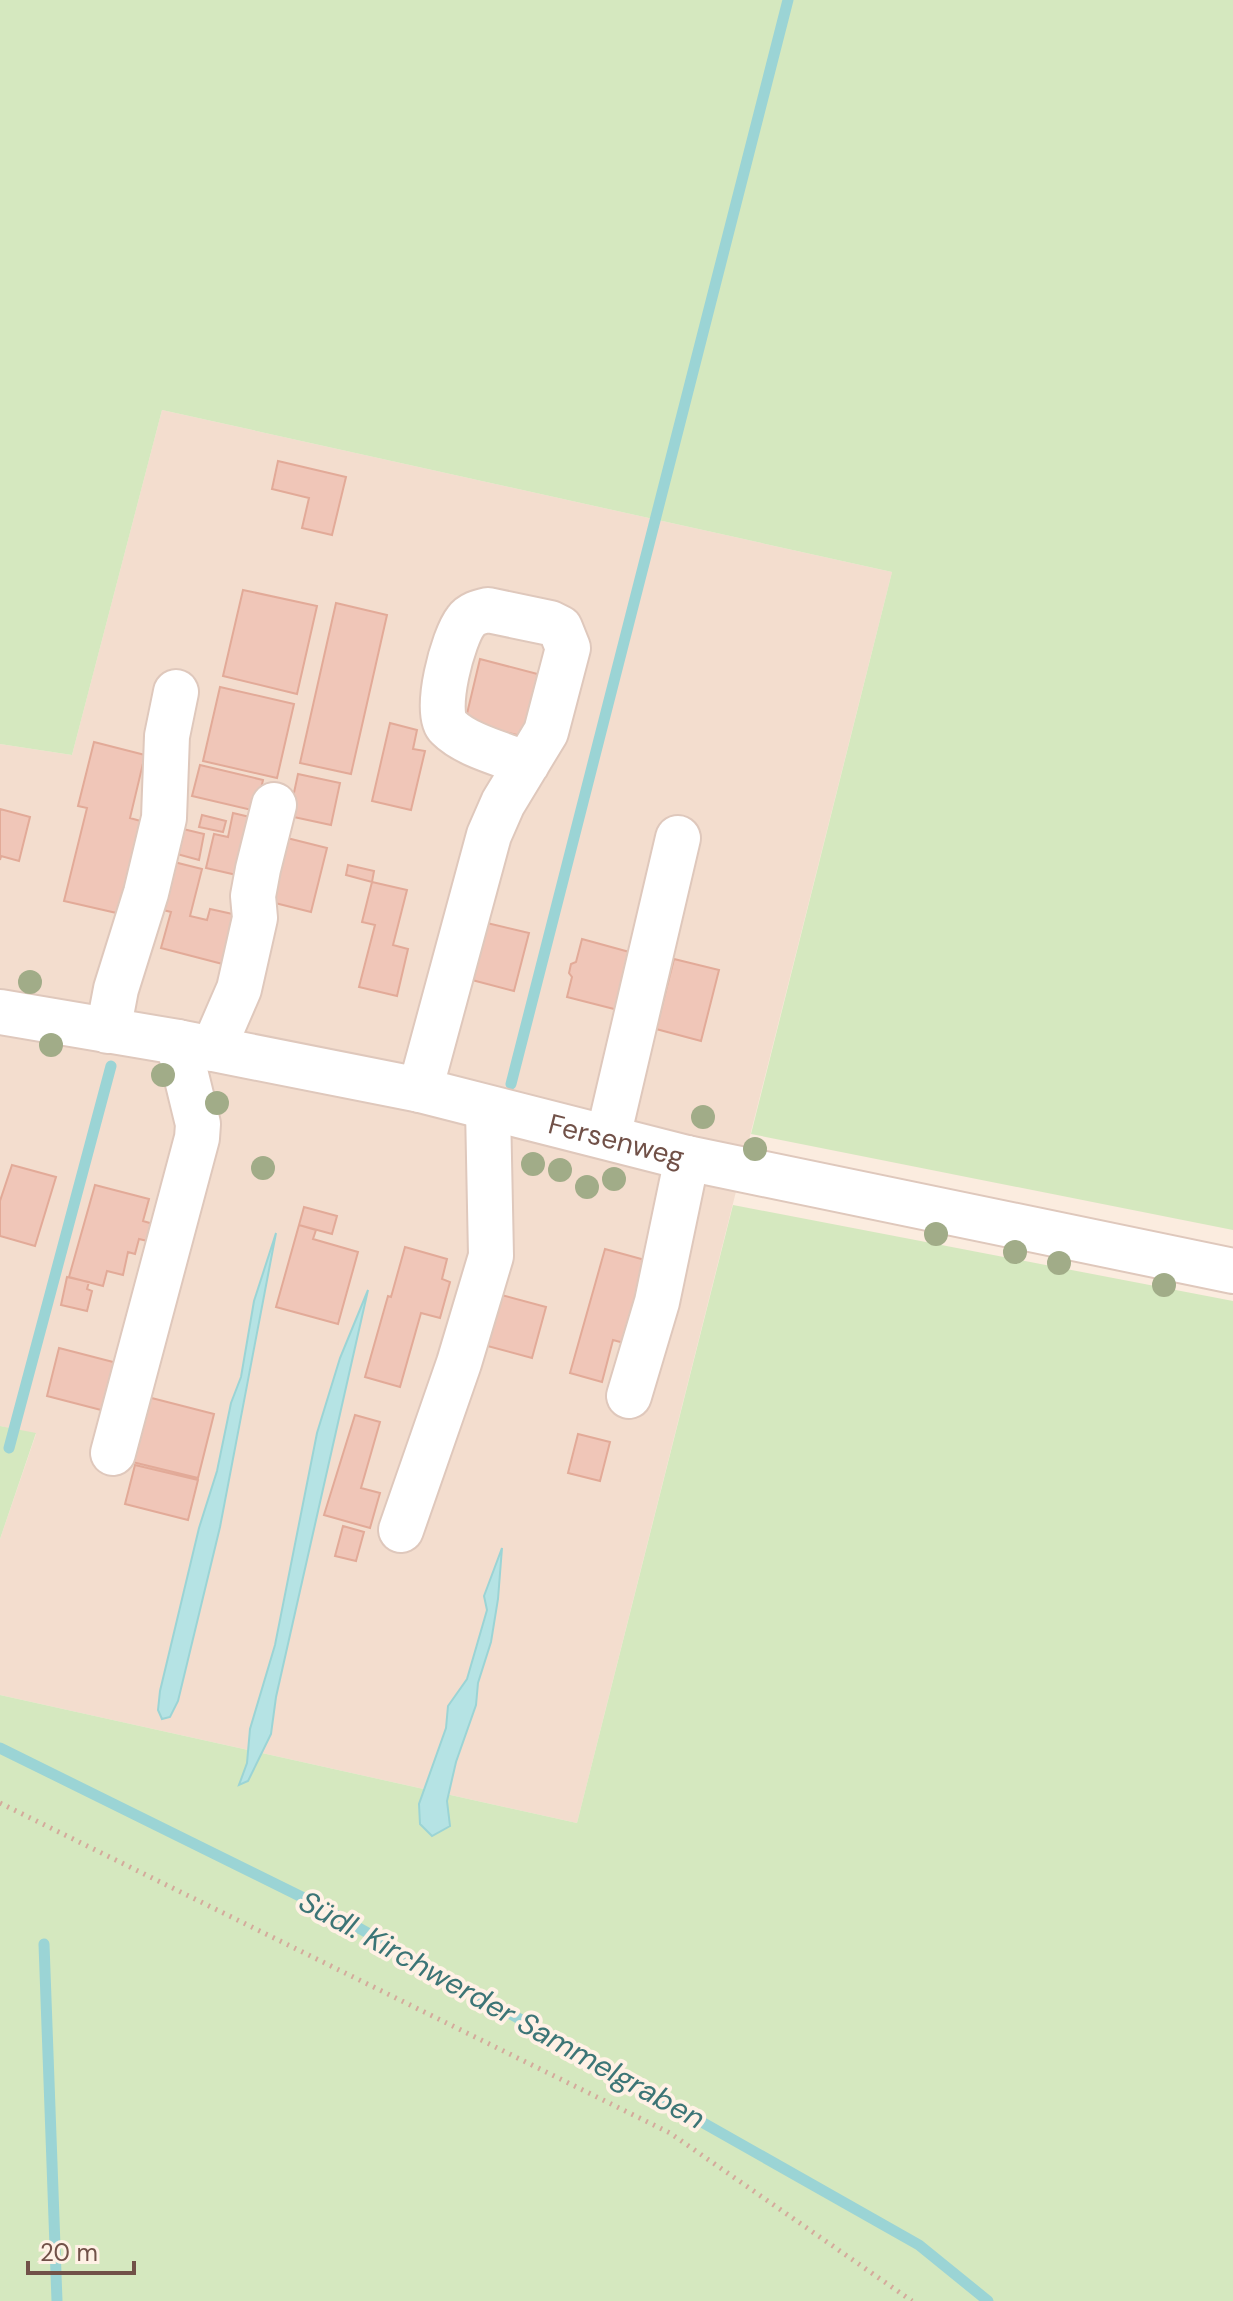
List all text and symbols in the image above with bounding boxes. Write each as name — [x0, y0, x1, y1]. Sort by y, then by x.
street label: Fersenweg — [544, 1105, 688, 1176]
water label: Südl. Kirchwerder Sammelgraben — [292, 1881, 712, 2138]
scale bar — [28, 2225, 134, 2275]
text: 20 m — [40, 2237, 98, 2268]

